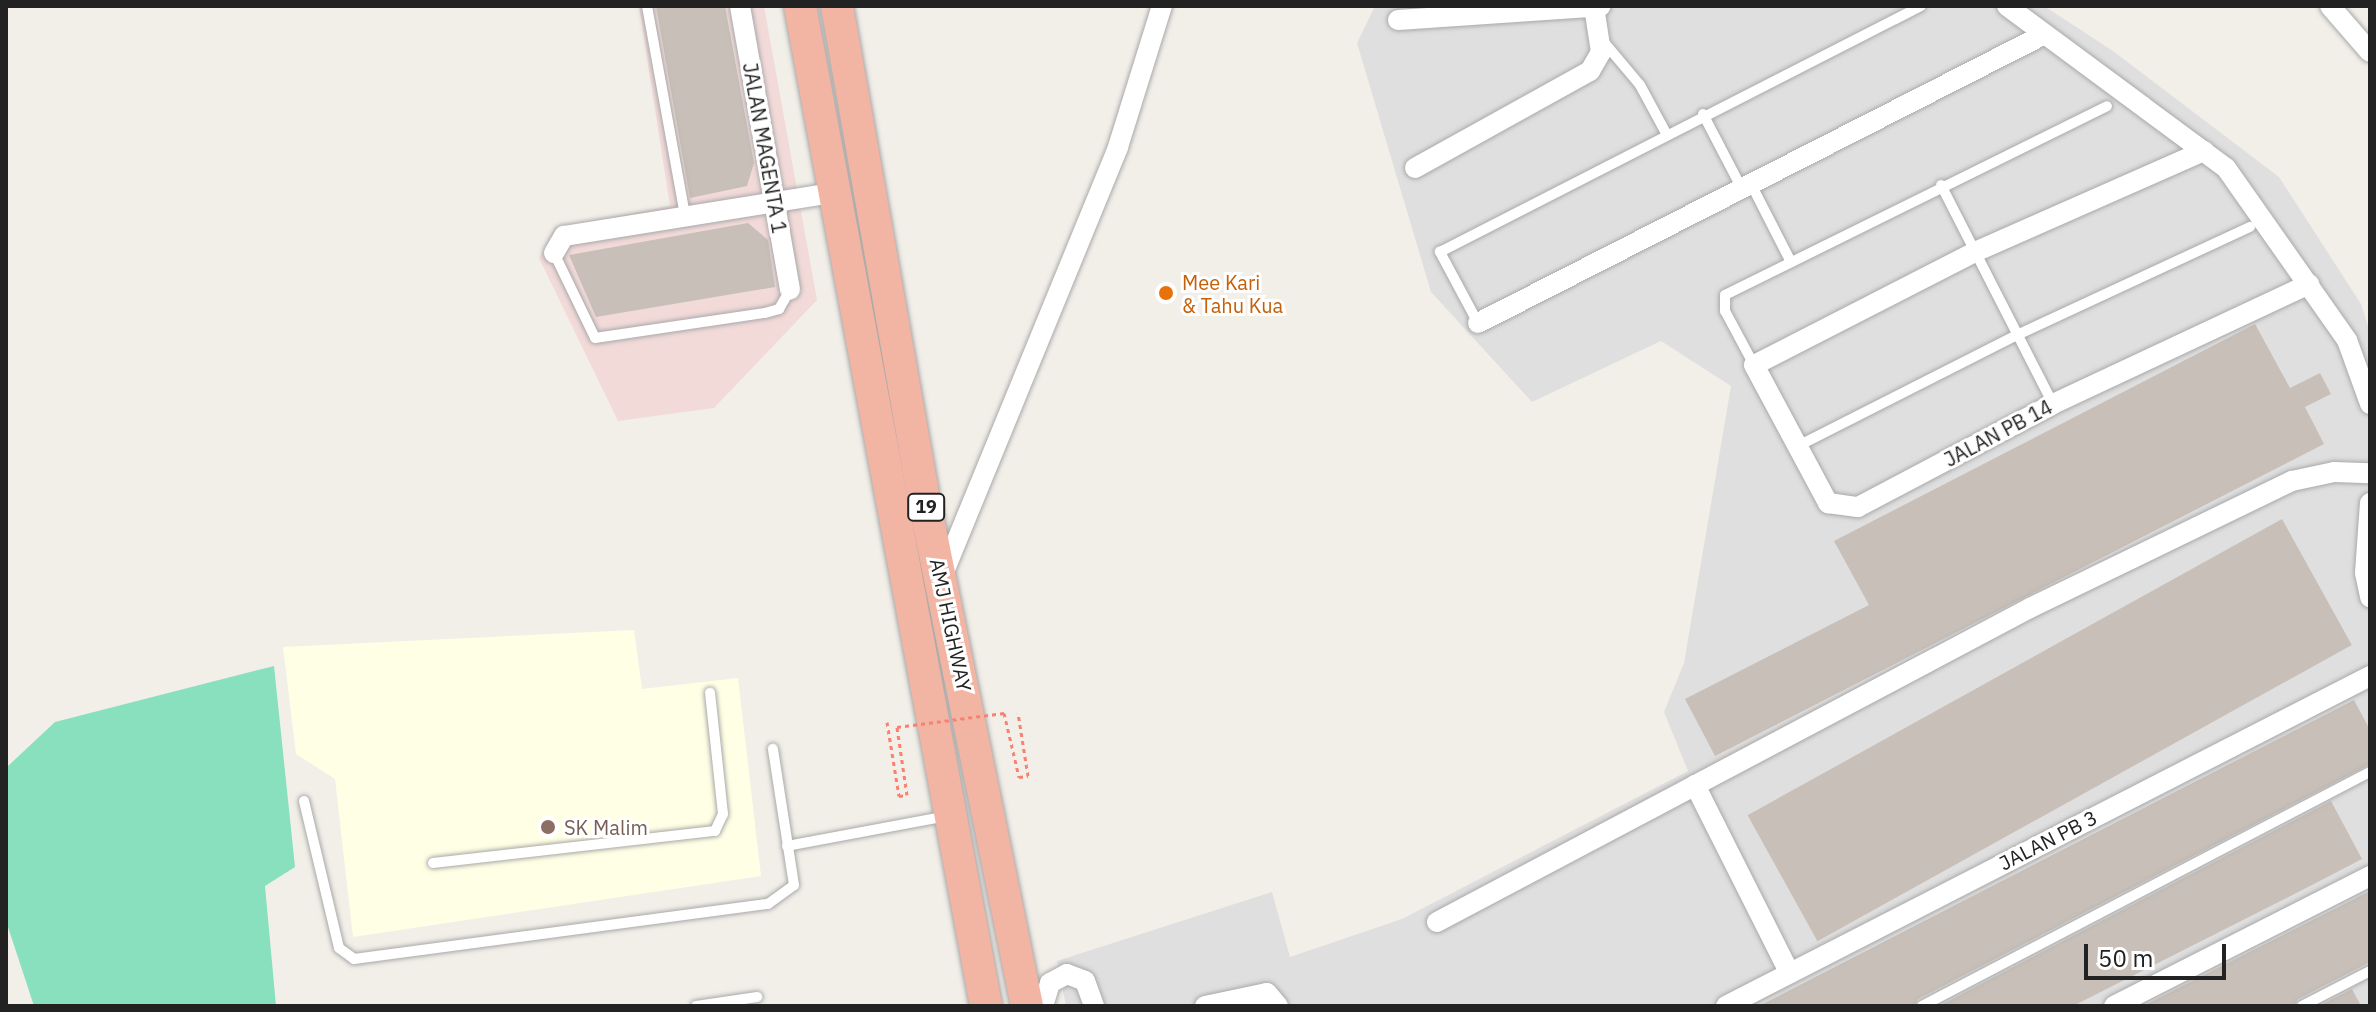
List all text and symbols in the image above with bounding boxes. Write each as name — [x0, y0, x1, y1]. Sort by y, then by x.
street label: JALAN MAGENTA 1 — [738, 61, 792, 235]
place label: Mee Kari & Tahu Kua — [1182, 270, 1283, 317]
marker: Mee Kari & Tahu Kua — [1157, 284, 1175, 302]
street label: JALAN PB 14 — [1940, 394, 2056, 472]
road number: 19 — [906, 493, 946, 521]
street label: AMJ HIGHWAY — [925, 556, 977, 694]
street label: JALAN PB 3 — [1995, 805, 2101, 875]
place label: SK Malim — [564, 815, 648, 839]
marker: SK Malim — [539, 818, 557, 836]
scale bar — [2088, 928, 2230, 978]
text: 50 m — [2098, 942, 2153, 974]

